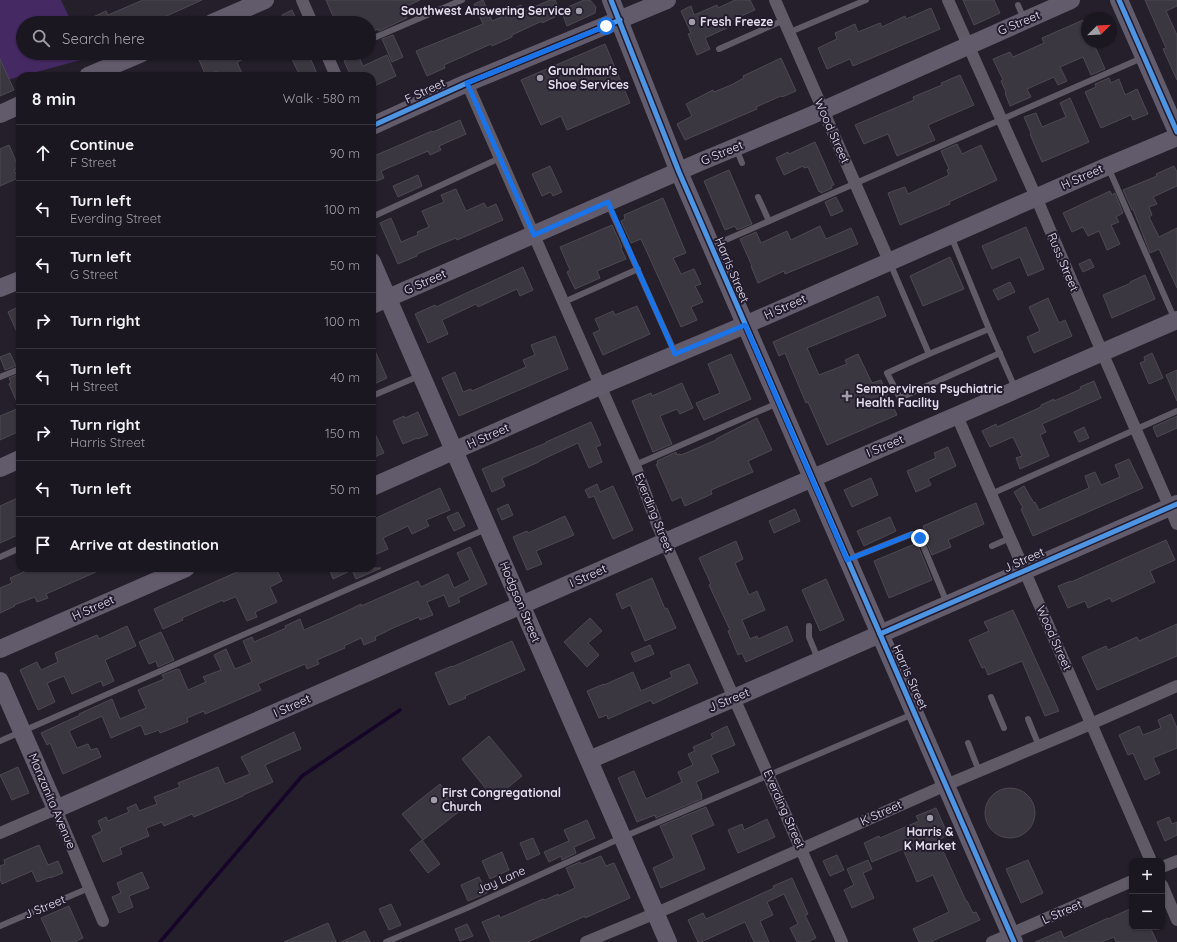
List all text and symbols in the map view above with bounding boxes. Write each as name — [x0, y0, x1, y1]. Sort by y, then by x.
place label: Southwest Answering Service — [401, 3, 571, 18]
marker: Southwest Answering Service — [574, 6, 584, 16]
street label: G Street — [995, 7, 1042, 38]
north arrow — [1081, 12, 1117, 48]
place label: Fresh Freeze — [700, 14, 773, 29]
search box — [16, 16, 376, 60]
route start — [597, 17, 615, 35]
marker: Fresh Freeze — [687, 17, 697, 27]
icon: search — [30, 27, 52, 49]
text: Search here — [62, 29, 145, 48]
place label: Grundman's Shoe Services — [548, 63, 629, 92]
marker: Grundman's Shoe Services — [535, 73, 545, 83]
street label: F Street — [402, 75, 447, 106]
text: 8 min — [32, 88, 76, 109]
text: Walk · 580 m — [283, 90, 360, 106]
street label: Wood Street — [812, 96, 853, 165]
text: Continue — [70, 135, 134, 154]
street label: G Street — [698, 137, 745, 168]
icon: ahead — [32, 142, 54, 164]
text: 90 m — [330, 145, 360, 161]
text: F Street — [70, 154, 116, 170]
street label: H Street — [1058, 161, 1105, 192]
text: Turn left — [70, 191, 132, 210]
icon: left — [32, 198, 54, 220]
text: 100 m — [324, 201, 360, 217]
text: Everding Street — [70, 210, 161, 226]
street label: Russ Street — [1044, 230, 1082, 293]
street label: Harris Street — [712, 235, 753, 305]
text: Turn left — [70, 247, 132, 266]
icon: left — [32, 254, 54, 276]
text: 50 m — [330, 257, 360, 273]
text: G Street — [70, 266, 118, 282]
street label: G Street — [401, 266, 448, 297]
street label: H Street — [761, 291, 808, 322]
icon: right — [32, 310, 54, 332]
text: Turn right — [70, 311, 141, 330]
text: 100 m — [324, 313, 360, 329]
text: Turn left — [70, 359, 132, 378]
icon: left — [32, 366, 54, 388]
text: 40 m — [330, 369, 360, 385]
text: H Street — [70, 378, 118, 394]
place label: Sempervirens Psychiatric Health Facility — [856, 381, 1002, 410]
marker: Sempervirens Psychiatric Health Facility — [841, 390, 853, 402]
text: Turn right — [70, 415, 141, 434]
street label: H Street — [464, 420, 511, 451]
icon: right — [32, 422, 54, 444]
text: 150 m — [325, 425, 360, 441]
street label: I Street — [864, 431, 906, 460]
text: Harris Street — [70, 434, 145, 450]
street label: Everding Street — [632, 471, 677, 555]
icon: left — [32, 478, 54, 500]
text: Turn left — [70, 479, 132, 498]
text: 50 m — [330, 481, 360, 497]
route end — [911, 529, 929, 547]
icon: arrive — [32, 534, 54, 556]
text: Arrive at destination — [70, 535, 219, 554]
street label: J Street — [1001, 544, 1046, 575]
street label: Hodgson Street — [497, 559, 544, 645]
street label: I Street — [567, 561, 609, 590]
street label: H Street — [69, 592, 116, 623]
street label: Wood Street — [1034, 603, 1075, 672]
street label: Harris Street — [889, 642, 931, 712]
street label: J Street — [706, 684, 751, 715]
street label: I Street — [271, 691, 313, 720]
street label: Manzanita Avenue — [26, 751, 79, 851]
street label: Everding Street — [760, 767, 808, 850]
place label: First Congregational Church — [442, 785, 561, 814]
marker: First Congregational Church — [429, 795, 439, 805]
street label: K Street — [858, 797, 904, 828]
marker: Harris & K Market — [925, 813, 935, 823]
place label: Harris & K Market — [904, 824, 956, 853]
map controls — [1129, 858, 1165, 930]
button: + — [1129, 858, 1165, 894]
street label: Jay Lane — [474, 862, 528, 897]
street label: J Street — [22, 891, 67, 922]
button: − — [1129, 894, 1165, 930]
street label: L Street — [1039, 896, 1084, 927]

